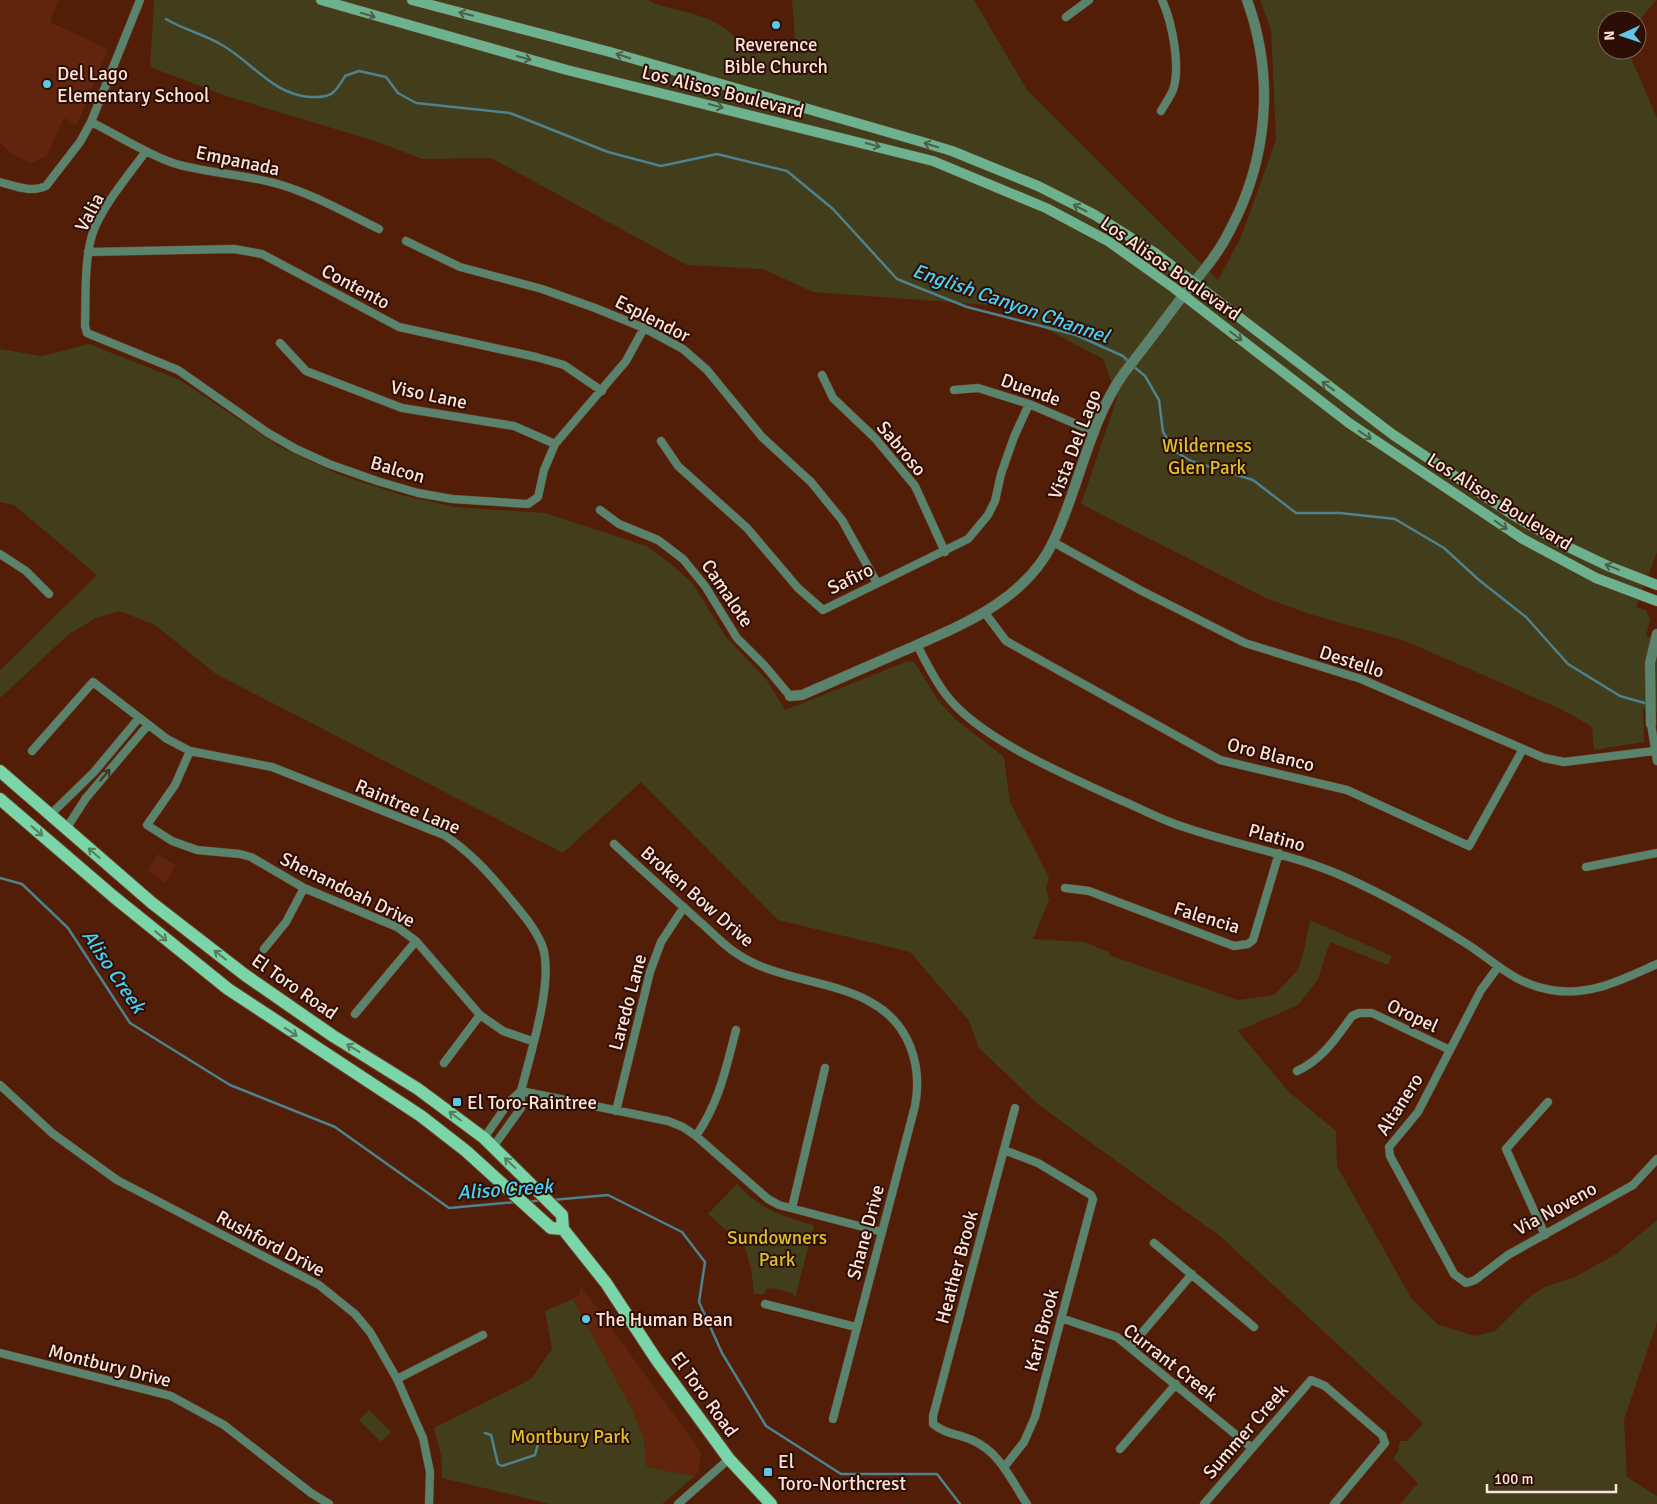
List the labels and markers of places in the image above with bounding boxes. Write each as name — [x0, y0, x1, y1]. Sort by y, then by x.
marker: Reverence Bible Church — [770, 19, 782, 31]
place label: Reverence Bible Church — [724, 33, 828, 79]
place label: Del Lago Elementary School — [57, 62, 210, 108]
marker: Del Lago Elementary School — [41, 78, 53, 90]
place label: El Toro-Raintree — [467, 1091, 597, 1115]
marker: El Toro-Raintree — [451, 1096, 463, 1108]
place label: The Human Bean — [596, 1308, 733, 1332]
marker: The Human Bean — [580, 1313, 592, 1325]
place label: El Toro-Northcrest — [778, 1450, 906, 1496]
marker: El Toro-Northcrest — [762, 1466, 774, 1478]

